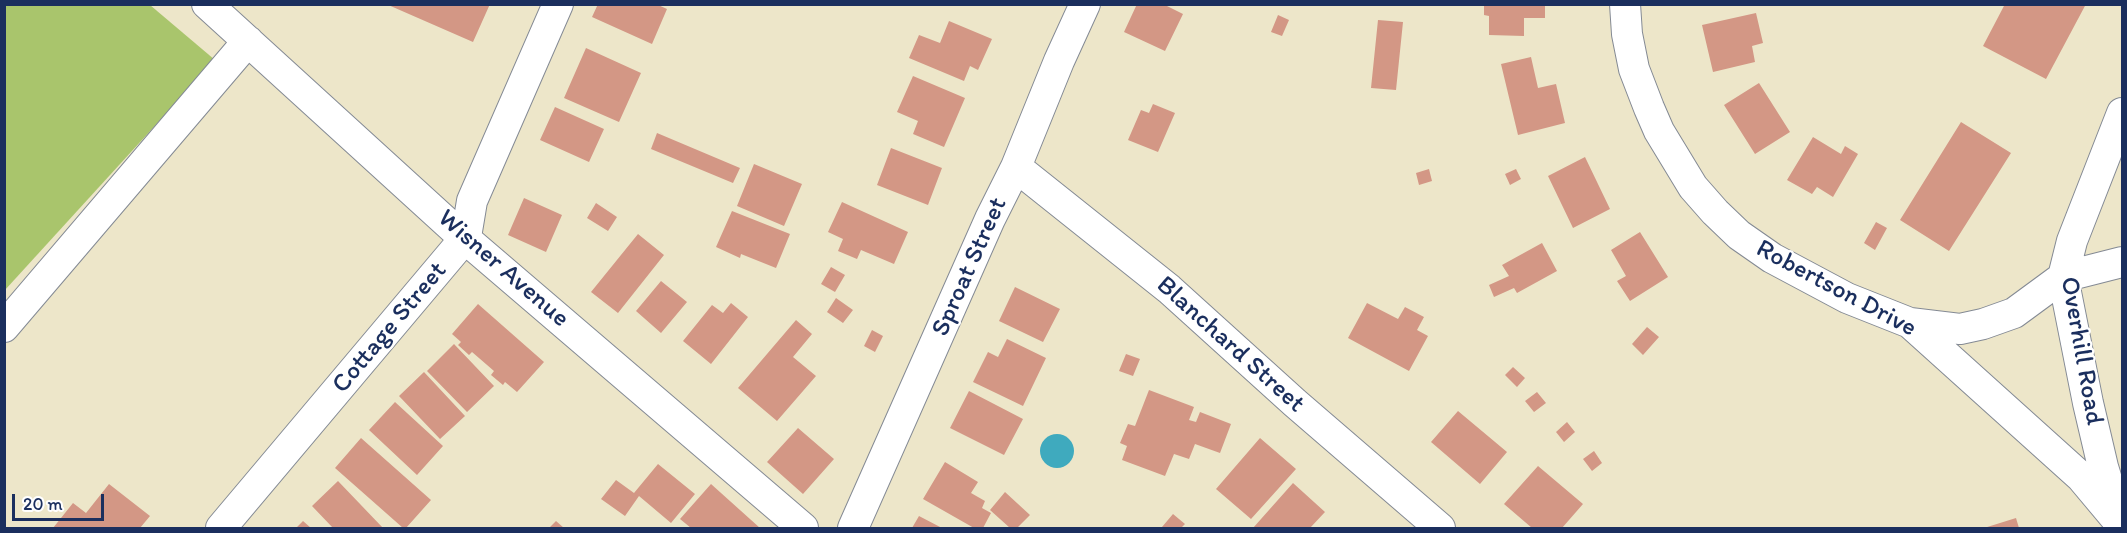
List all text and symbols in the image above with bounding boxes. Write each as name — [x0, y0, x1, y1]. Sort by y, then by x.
street label: Sproat Street — [926, 193, 1014, 341]
street label: Wisner Avenue — [431, 203, 575, 335]
street label: Robertson Drive — [1750, 234, 1922, 344]
street label: Cottage Street — [326, 256, 454, 400]
street label: Blanchard Street — [1149, 270, 1311, 420]
street label: Overhill Road — [2053, 274, 2109, 428]
scale bar — [15, 482, 106, 520]
text: 20 m — [23, 493, 63, 515]

